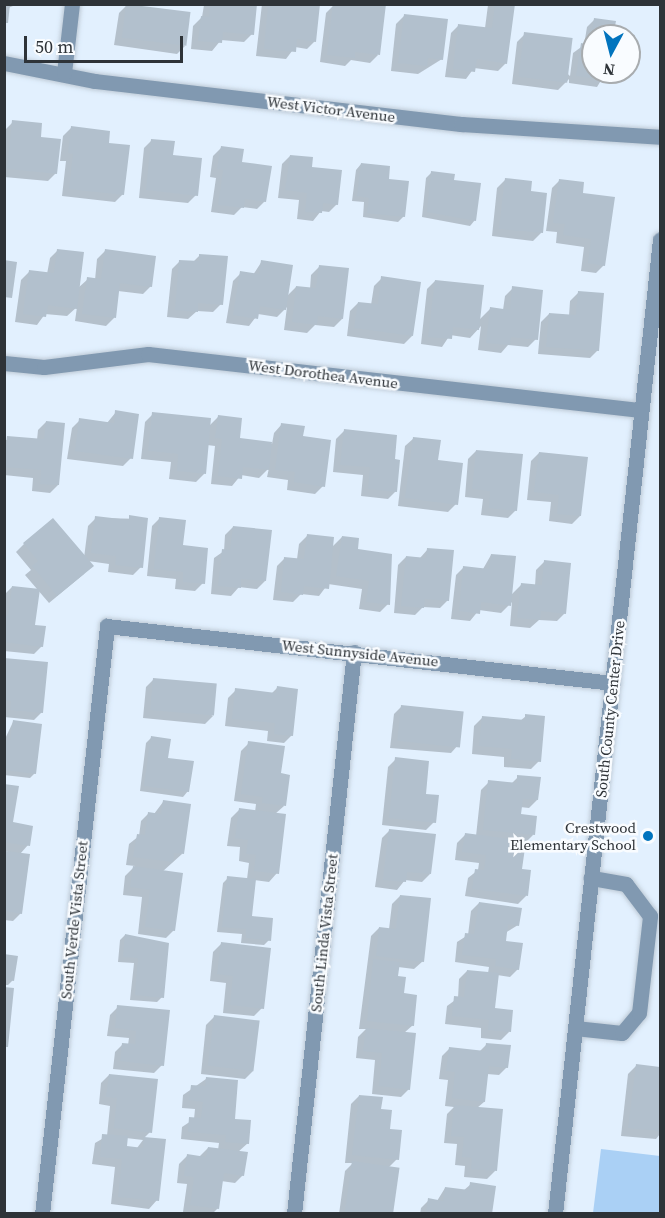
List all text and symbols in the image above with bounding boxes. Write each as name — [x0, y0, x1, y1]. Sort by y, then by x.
scale bar — [27, 24, 186, 62]
north arrow — [581, 24, 641, 84]
text: 50 m — [35, 34, 73, 59]
text: N — [602, 58, 616, 82]
street label: West Victor Avenue — [266, 92, 396, 126]
street label: West Dorothea Avenue — [247, 356, 399, 392]
street label: South County Center Drive — [592, 620, 628, 798]
street label: West Sunnyside Avenue — [281, 636, 439, 670]
place label: Crestwood Elementary School — [510, 818, 636, 853]
marker: Crestwood Elementary School — [641, 829, 655, 843]
street label: South Verde Vista Street — [57, 840, 91, 1000]
street label: South Linda Vista Street — [307, 853, 341, 1013]

